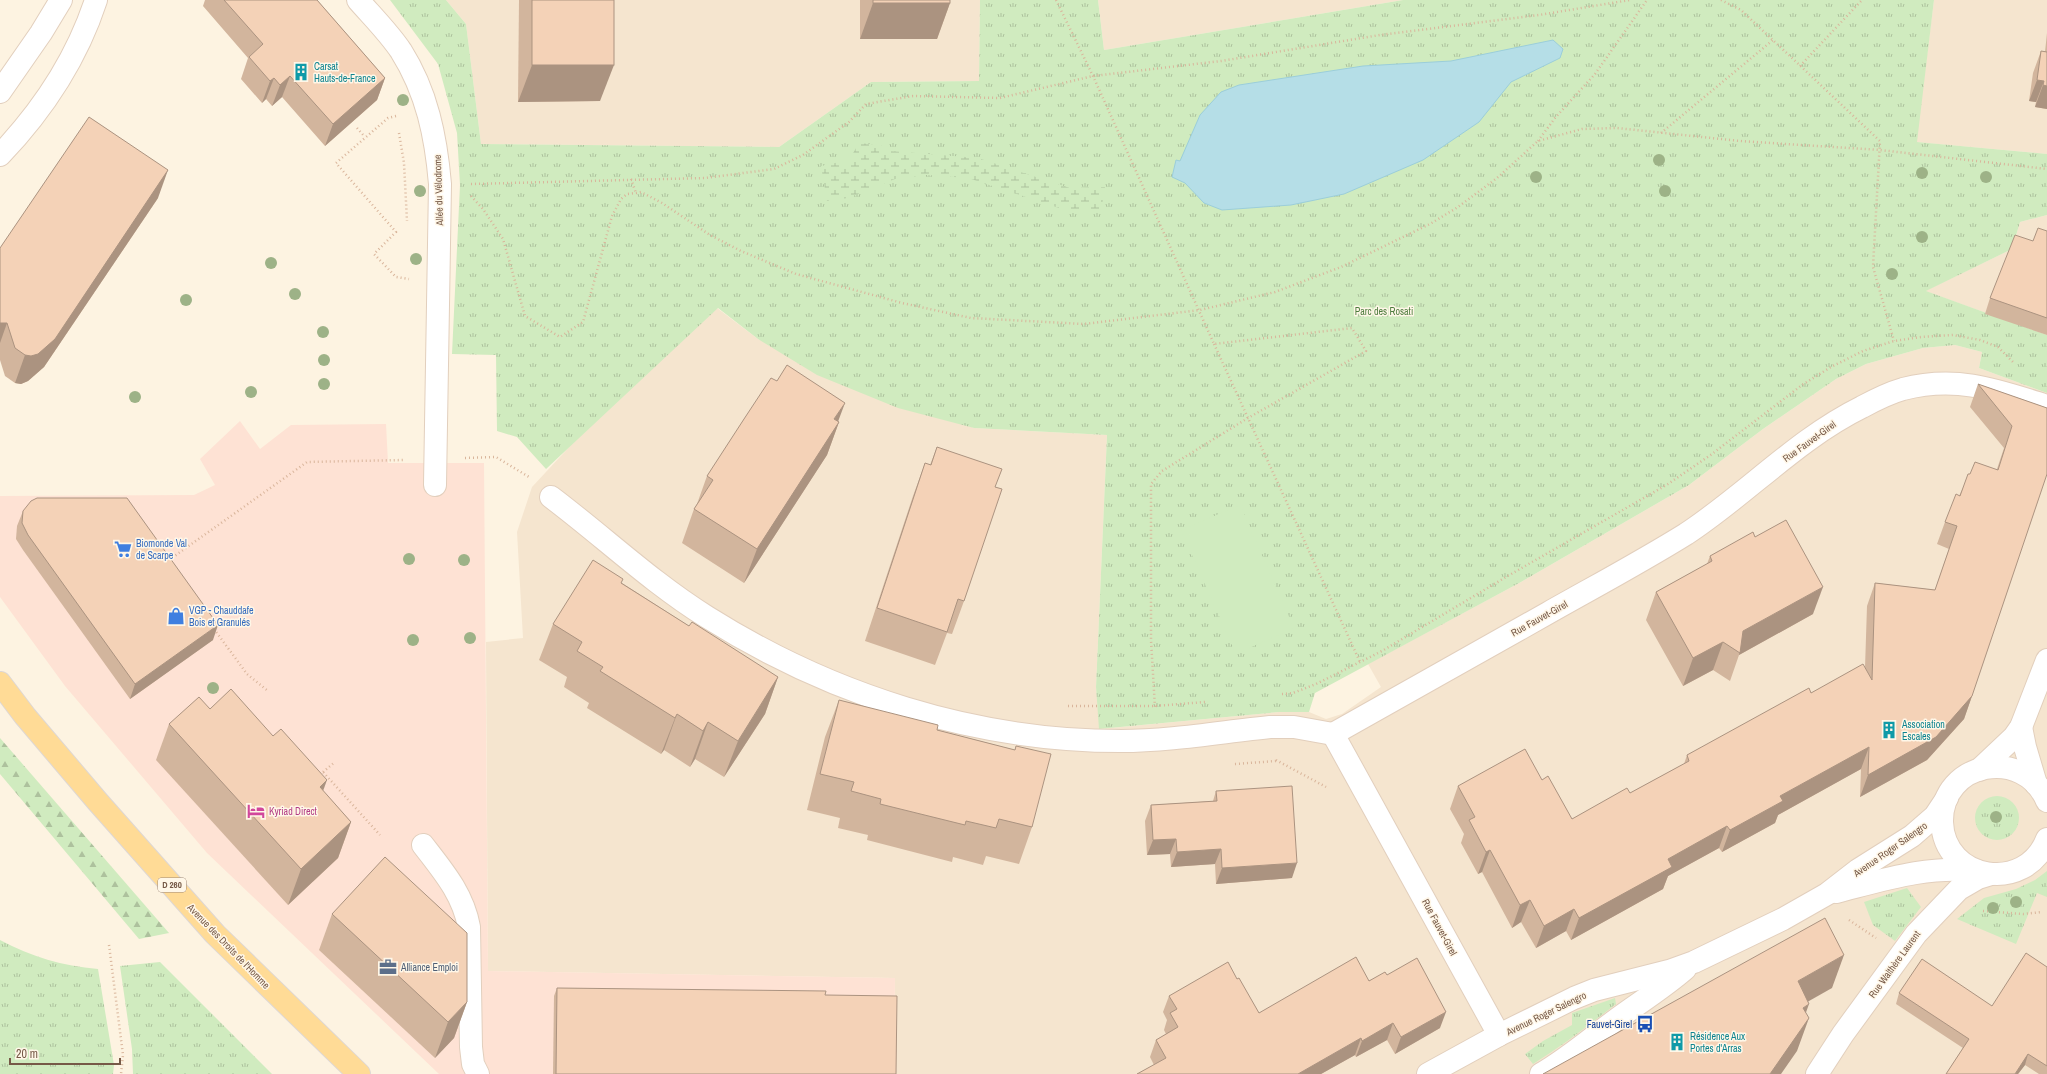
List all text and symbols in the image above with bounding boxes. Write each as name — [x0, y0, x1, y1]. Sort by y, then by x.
place label: Carsat Hauts-de-France — [314, 60, 376, 85]
building icon: Carsat Hauts-de-France — [291, 62, 311, 82]
street label: Allée du Vélodrome — [431, 154, 446, 227]
park label: Parc des Rosati — [1355, 305, 1413, 318]
street label: Rue Fauvet-Girel — [1780, 418, 1839, 465]
place label: Biomonde Val de Scarpe — [136, 537, 187, 562]
supermarket icon: Biomonde Val de Scarpe — [113, 539, 133, 559]
street label: Rue Fauvet-Girel — [1509, 598, 1570, 639]
place label: VGP - Chauddafe Bois et Granulés — [189, 604, 254, 629]
shop icon: VGP - Chauddafe Bois et Granulés — [166, 606, 186, 626]
place label: Association Escales — [1901, 718, 1945, 743]
building icon: Association Escales — [1879, 720, 1899, 740]
hotel icon: Kyriad Direct — [246, 801, 266, 821]
place label: Kyriad Direct — [269, 805, 318, 818]
street label: Avenue Roger Salengro — [1850, 819, 1930, 880]
road number: D 260 — [158, 878, 186, 892]
street label: Rue Fauvet-Girel — [1419, 897, 1460, 958]
street label: Avenue des Droits de l'Homme — [184, 900, 273, 992]
street label: Rue Walthère Laurent — [1866, 928, 1924, 1000]
office icon: Alliance Emploi — [378, 957, 398, 977]
place label: Alliance Emploi — [400, 961, 458, 974]
street label: Avenue Roger Salengro — [1503, 988, 1589, 1039]
bus stop icon: Fauvet-Girel — [1635, 1014, 1655, 1034]
place label: Fauvet-Girel — [1587, 1018, 1632, 1031]
place label: Résidence Aux Portes d'Arras — [1690, 1030, 1746, 1055]
building icon: Résidence Aux Portes d'Arras — [1667, 1032, 1687, 1052]
scale bar — [10, 1040, 120, 1066]
text: 20 m — [16, 1046, 38, 1062]

